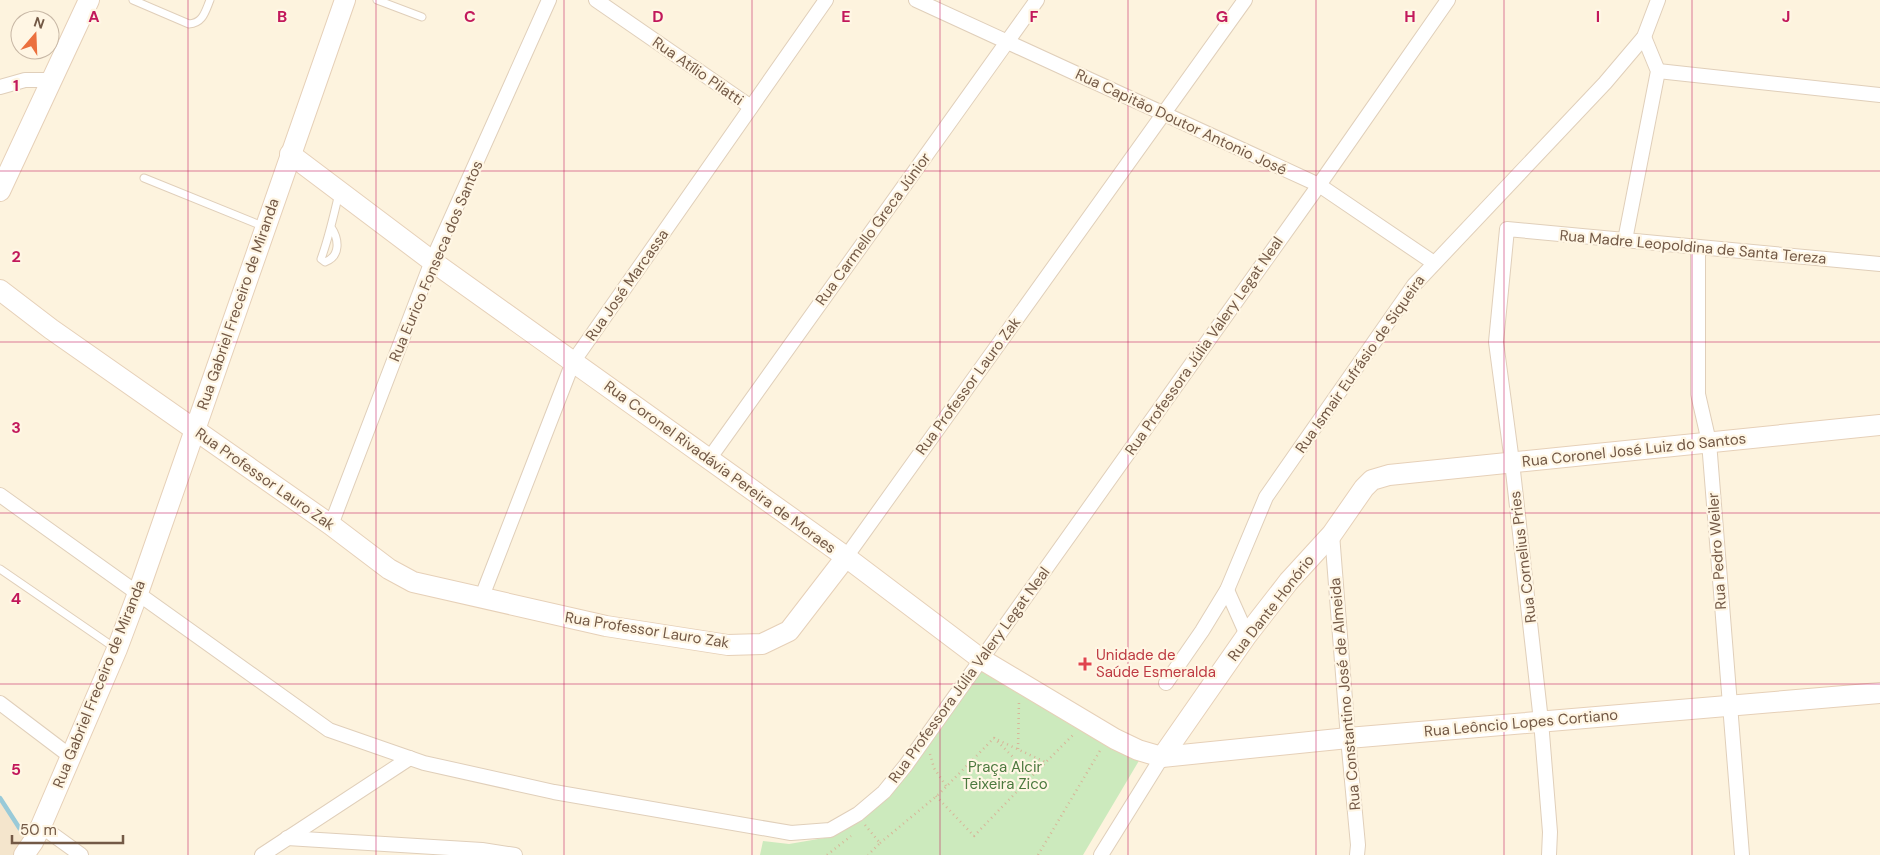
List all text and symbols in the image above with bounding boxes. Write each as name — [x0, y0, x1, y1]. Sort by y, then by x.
text: A — [88, 6, 100, 27]
text: B — [277, 6, 287, 27]
text: C — [464, 6, 476, 27]
text: D — [652, 6, 664, 27]
text: E — [841, 6, 851, 27]
text: F — [1030, 6, 1039, 27]
text: G — [1216, 6, 1228, 27]
text: H — [1404, 6, 1416, 27]
text: I — [1596, 6, 1600, 27]
text: J — [1782, 6, 1790, 27]
north arrow — [10, 10, 60, 60]
text: N — [31, 13, 47, 33]
street label: Rua Atílio Pilatti — [648, 32, 748, 110]
street label: Rua Capitão Doutor Antonio José — [1072, 64, 1290, 180]
text: 1 — [13, 75, 19, 96]
street label: Rua Carmello Greca Júnior — [811, 148, 935, 309]
street label: Rua Eurico Fonseca dos Santos — [384, 157, 488, 365]
street label: Rua Gabriel Freceiro de Miranda — [192, 196, 284, 412]
street label: Rua José Marcassa — [581, 225, 673, 345]
street label: Rua Madre Leopoldina de Santa Tereza — [1559, 225, 1827, 269]
street label: Rua Professora Júlia Valery Legat Neal — [1121, 233, 1287, 459]
text: 2 — [11, 246, 21, 267]
street label: Rua Ismair Eufrásio de Siqueira — [1291, 271, 1429, 457]
street label: Rua Professor Lauro Zak — [911, 313, 1025, 459]
street label: Rua Coronel Rivadávia Pereira de Moraes — [600, 376, 840, 558]
text: 3 — [11, 417, 21, 438]
street label: Rua Professor Lauro Zak — [191, 423, 339, 535]
street label: Rua Coronel José Luiz do Santos — [1521, 428, 1747, 472]
street label: Rua Cornelius Pries — [1505, 490, 1541, 624]
street label: Rua Pedro Weiler — [1703, 491, 1731, 610]
street label: Rua Dante Honório — [1223, 551, 1319, 665]
street label: Rua Professora Júlia Valery Legat Neal — [884, 563, 1054, 787]
street label: Rua Gabriel Freceiro de Miranda — [48, 577, 150, 791]
street label: Rua Constantino José de Almeida — [1325, 577, 1365, 811]
text: 4 — [11, 588, 21, 609]
street label: Rua Professor Lauro Zak — [563, 607, 731, 653]
place label: Unidade de Saúde Esmeralda — [1096, 645, 1216, 682]
marker: Unidade de Saúde Esmeralda — [1078, 657, 1092, 671]
street label: Rua Leôncio Lopes Cortiano — [1423, 705, 1619, 741]
park label: Praça Alcir Teixeira Zico — [962, 757, 1048, 794]
text: 5 — [11, 759, 21, 780]
scale bar — [12, 812, 124, 844]
text: 50 m — [20, 820, 57, 840]

